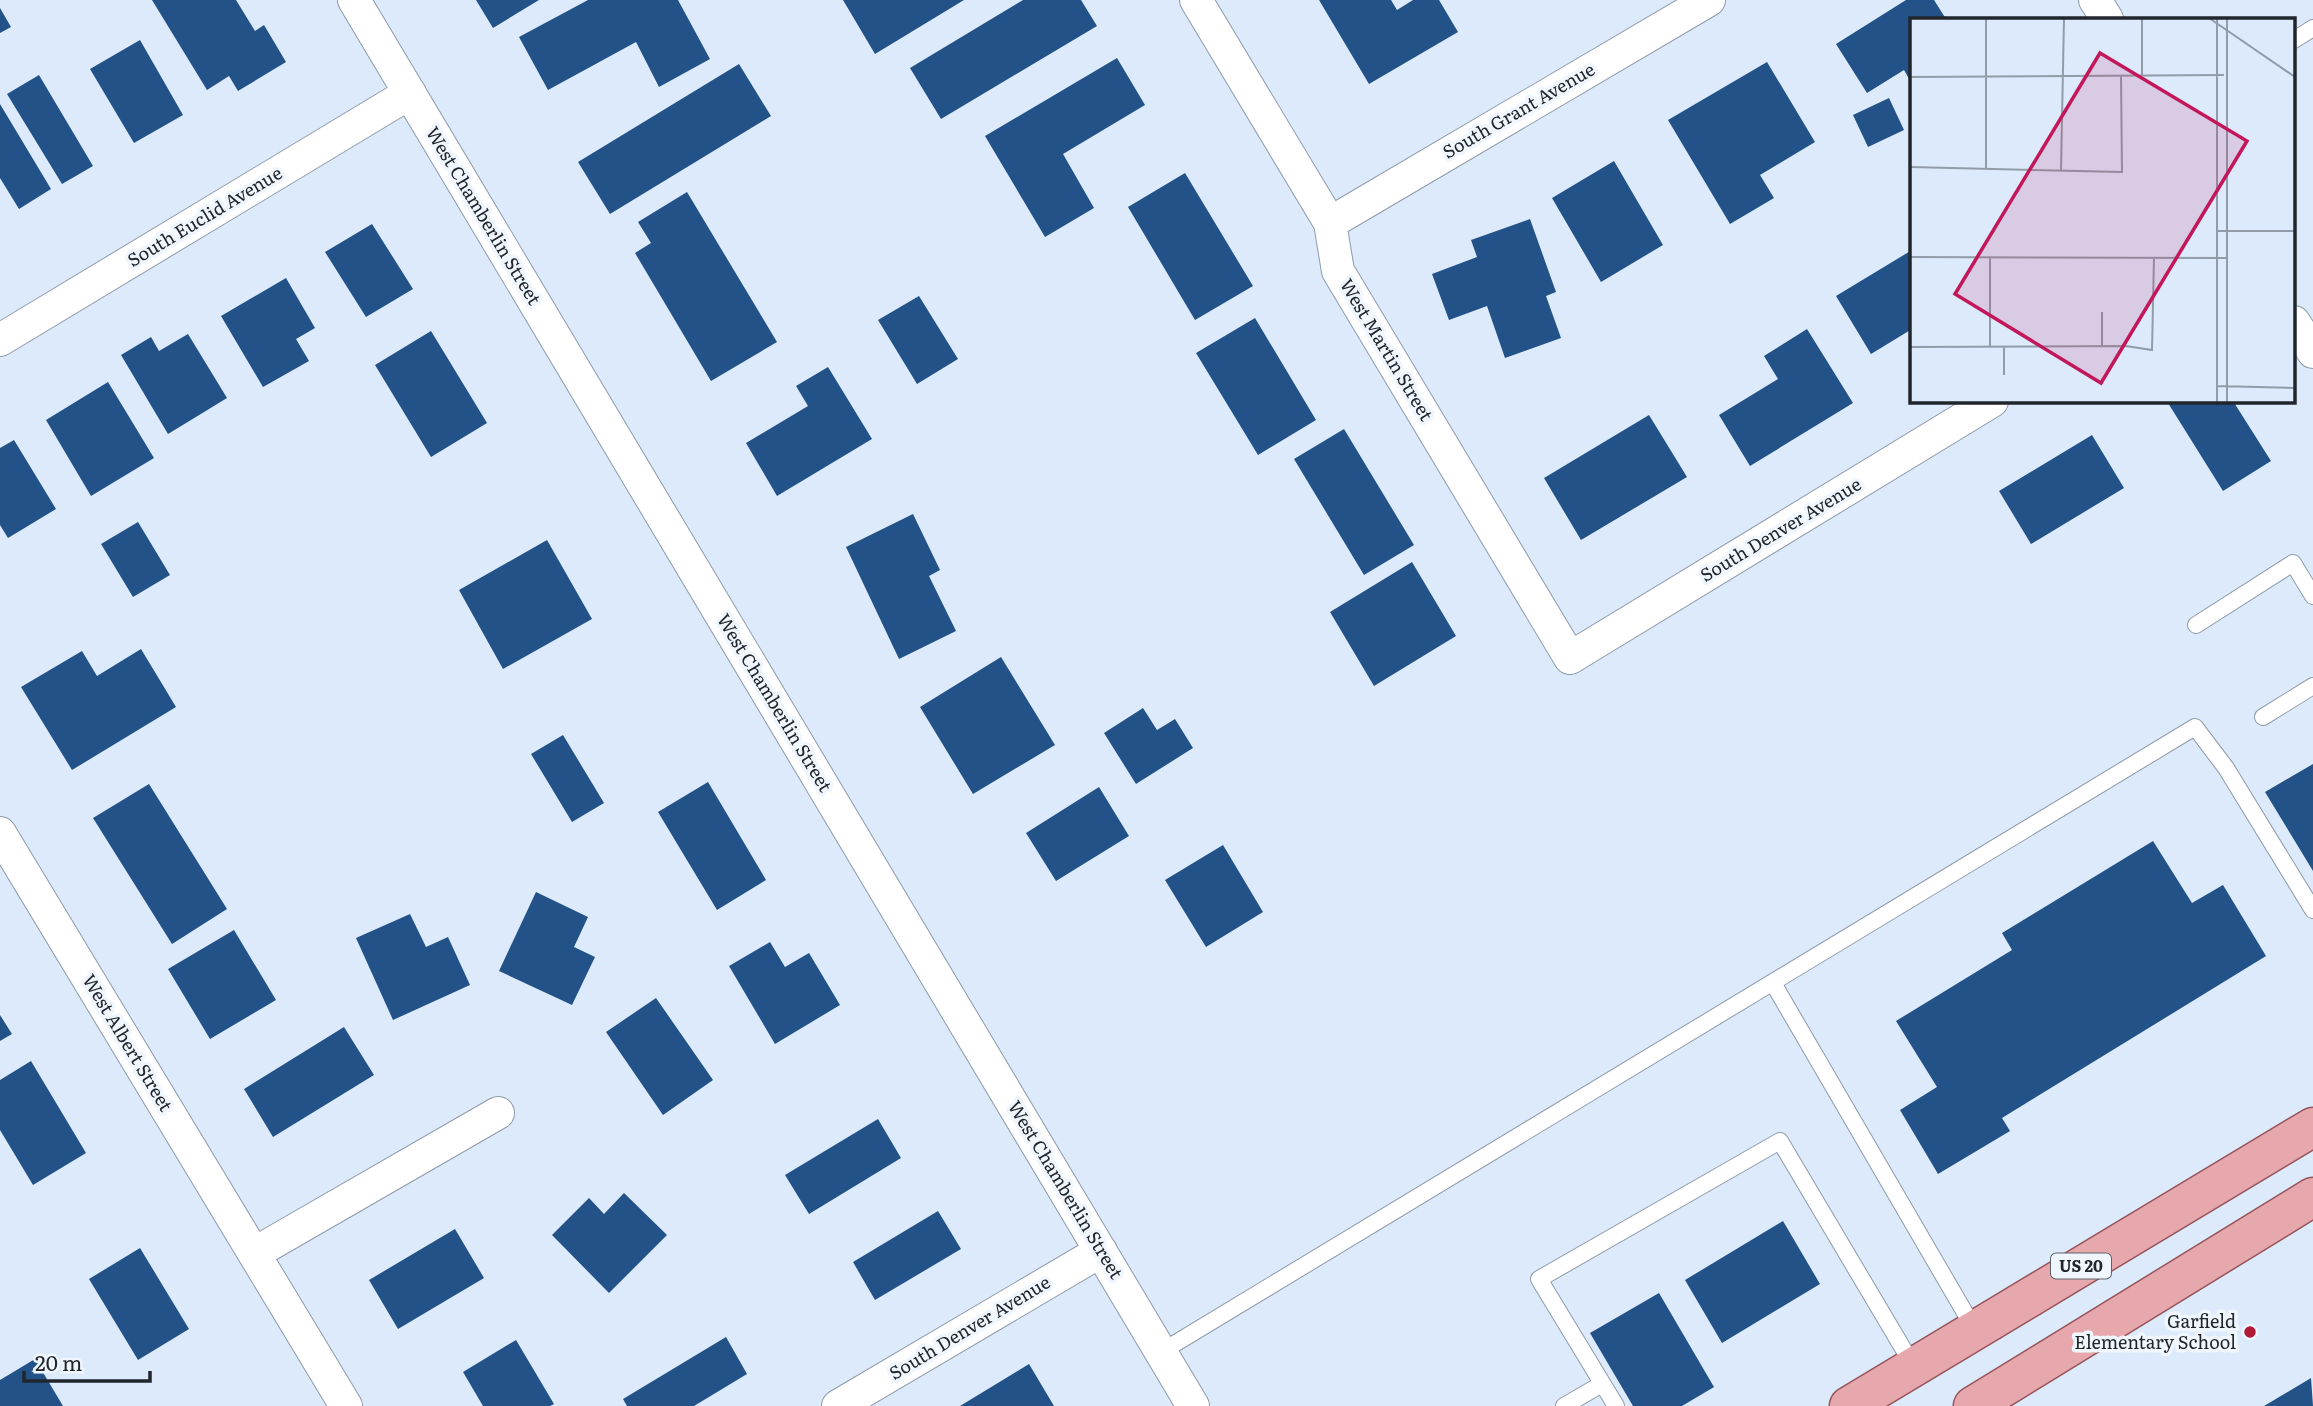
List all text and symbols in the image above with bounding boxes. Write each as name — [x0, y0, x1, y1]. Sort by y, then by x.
inset map — [1910, 18, 2296, 402]
street label: South Grant Avenue — [1437, 55, 1599, 164]
street label: West Chamberlin Street — [420, 121, 549, 310]
street label: South Euclid Avenue — [122, 159, 287, 273]
street label: West Martin Street — [1334, 273, 1441, 426]
street label: South Denver Avenue — [1695, 470, 1866, 588]
street label: West Chamberlin Street — [711, 608, 840, 797]
street label: West Albert Street — [76, 968, 180, 1117]
street label: West Chamberlin Street — [1002, 1095, 1131, 1284]
road number: US 20 — [2051, 1254, 2111, 1278]
street label: South Denver Avenue — [884, 1268, 1055, 1386]
place label: Garfield Elementary School — [2074, 1307, 2236, 1355]
marker: Garfield Elementary School — [2242, 1324, 2258, 1340]
scale bar — [24, 1340, 150, 1384]
text: 20 m — [35, 1346, 82, 1377]

